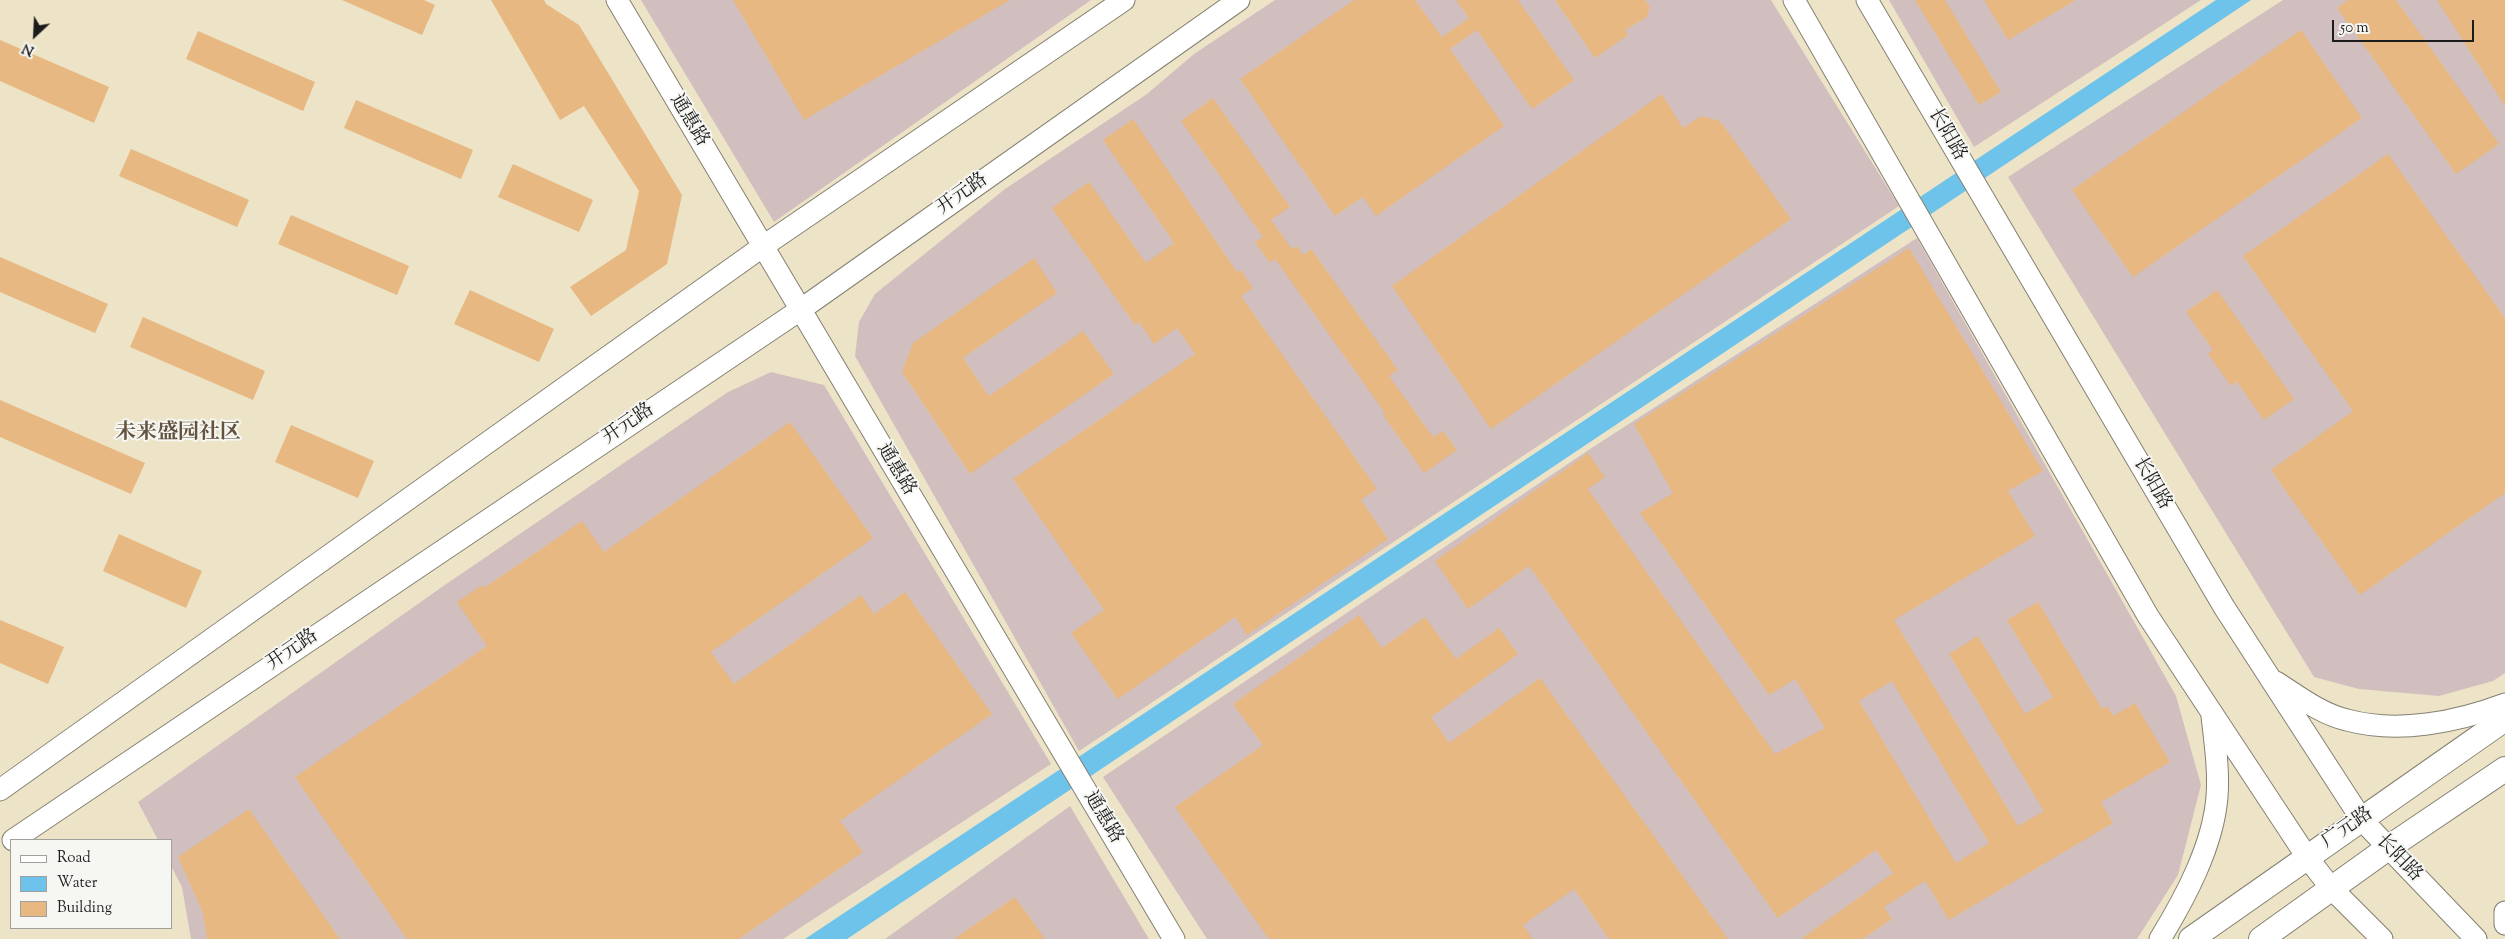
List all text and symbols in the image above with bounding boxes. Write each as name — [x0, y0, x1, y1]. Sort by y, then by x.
north arrow — [10, 10, 60, 60]
scale bar — [2335, 10, 2478, 42]
text: 50 m — [2340, 18, 2369, 39]
text: N — [19, 37, 38, 60]
street label: 通惠路 — [664, 91, 712, 151]
street label: 长阳路 — [1922, 105, 1970, 165]
street label: 开元路 — [933, 169, 993, 221]
street label: 开元路 — [599, 400, 659, 450]
district label: 未来盛园社区 — [115, 421, 241, 447]
street label: 通惠路 — [871, 440, 919, 500]
street label: 长阳路 — [2127, 454, 2175, 514]
street label: 开元路 — [263, 626, 323, 676]
street label: 通惠路 — [1078, 788, 1126, 848]
street label: 广元路 — [2318, 804, 2378, 854]
street label: 长阳路 — [2370, 831, 2426, 887]
legend — [10, 839, 172, 929]
text: Road — [57, 848, 91, 869]
text: Water — [57, 873, 97, 894]
text: Building — [57, 898, 112, 919]

